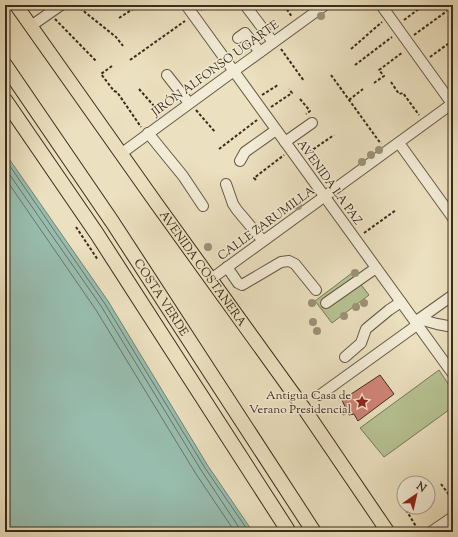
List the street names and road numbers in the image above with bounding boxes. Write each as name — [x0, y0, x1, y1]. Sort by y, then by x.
street label: JIRÓN ALFONSO UGARTE — [147, 16, 284, 122]
street label: AVENIDA LA PAZ — [292, 136, 366, 229]
street label: CALLE ZARUMILLA — [214, 182, 319, 265]
street label: AVENIDA COSTANERA — [154, 207, 250, 331]
street label: COSTA VERDE — [129, 256, 193, 341]

